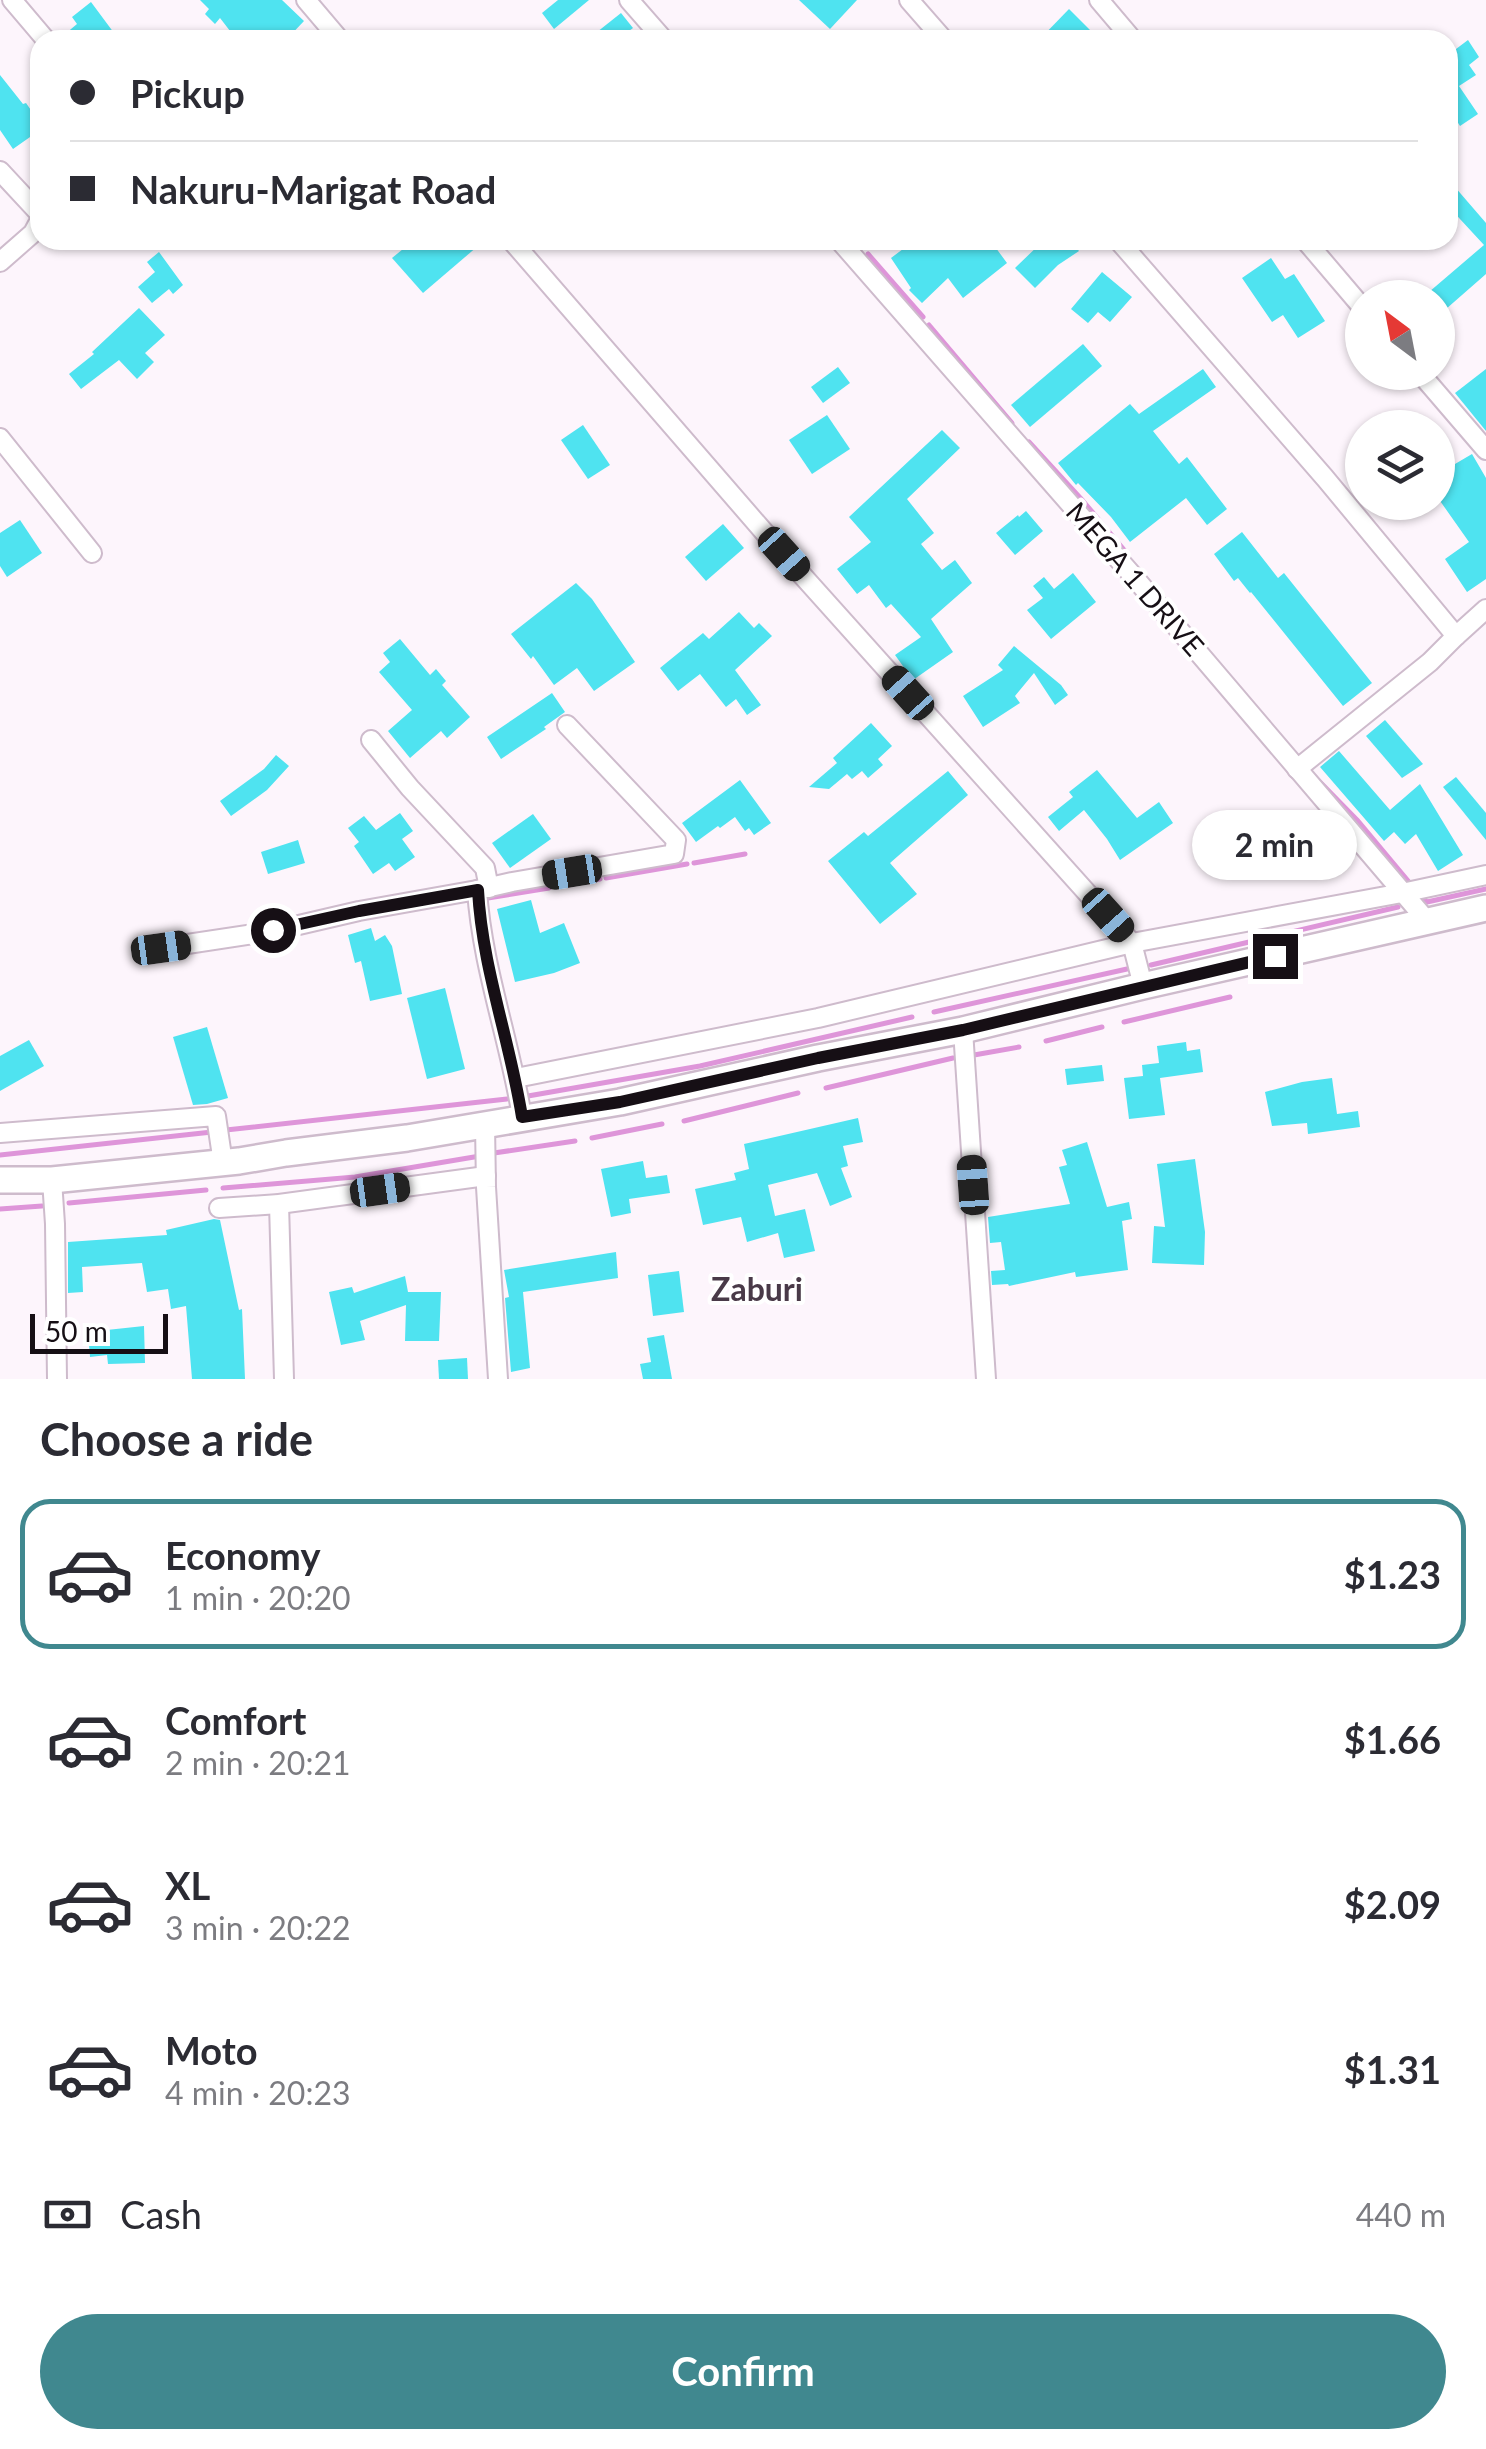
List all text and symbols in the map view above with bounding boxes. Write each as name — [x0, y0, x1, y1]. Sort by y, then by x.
text: Pickup — [130, 70, 245, 116]
text: Nakuru-Marigat Road — [130, 166, 496, 212]
north arrow — [1345, 280, 1455, 390]
map controls — [1345, 280, 1455, 520]
button: layers — [1345, 410, 1455, 520]
street label: MEGA 1 DRIVE — [1060, 495, 1212, 662]
car — [753, 522, 815, 586]
car — [877, 661, 939, 725]
callout: 2 min — [1192, 811, 1358, 881]
text: 2 min — [1235, 825, 1314, 864]
car — [540, 852, 604, 892]
car — [1077, 883, 1139, 947]
route start — [251, 908, 296, 953]
car — [129, 929, 193, 967]
route end — [1253, 934, 1298, 979]
car — [956, 1154, 990, 1216]
car — [348, 1171, 412, 1209]
district label: Zaburi — [711, 1269, 803, 1308]
scale bar — [30, 1309, 168, 1354]
text: 50 m — [45, 1314, 108, 1348]
text: Choose a ride — [40, 1412, 313, 1466]
icon: car — [45, 1529, 135, 1619]
text: Economy — [165, 1532, 320, 1578]
text: $1.23 — [1344, 1551, 1441, 1597]
text: 1 min · 20:20 — [165, 1578, 351, 1617]
icon: car — [45, 1694, 135, 1784]
text: Comfort — [165, 1697, 306, 1743]
text: $1.66 — [1344, 1716, 1441, 1762]
text: 2 min · 20:21 — [165, 1743, 351, 1782]
icon: car — [45, 1859, 135, 1949]
text: XL — [165, 1862, 210, 1908]
text: $2.09 — [1344, 1881, 1441, 1927]
text: 3 min · 20:22 — [165, 1908, 351, 1947]
icon: car — [45, 2024, 135, 2114]
text: Moto — [165, 2027, 258, 2073]
text: $1.31 — [1344, 2046, 1441, 2092]
text: 4 min · 20:23 — [165, 2073, 351, 2112]
icon: cash — [40, 2187, 95, 2242]
text: Cash — [120, 2191, 202, 2237]
text: 440 m — [1356, 2195, 1446, 2234]
button: Confirm — [40, 2314, 1446, 2429]

